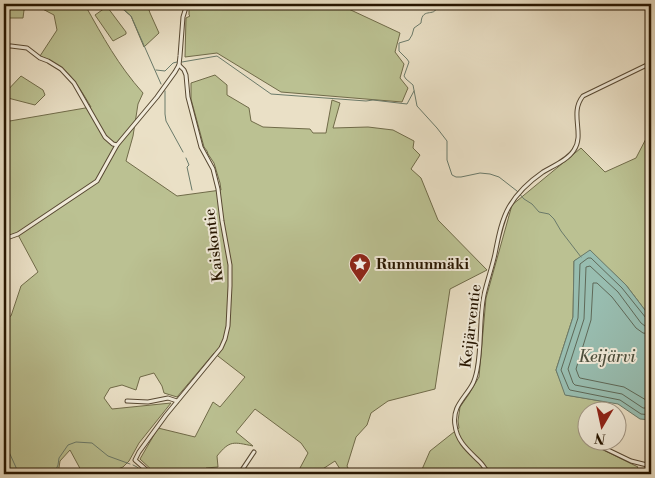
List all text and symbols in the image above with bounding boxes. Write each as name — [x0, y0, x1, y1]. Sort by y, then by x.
street label: Kaiskontie — [200, 207, 228, 283]
place icon: Runnunmäki — [348, 252, 372, 283]
place label: Runnunmäki — [376, 255, 469, 274]
street label: Keijärventie — [456, 283, 486, 369]
water label: Keijärvi — [578, 347, 636, 367]
north arrow — [578, 400, 628, 450]
text: N — [593, 428, 607, 448]

